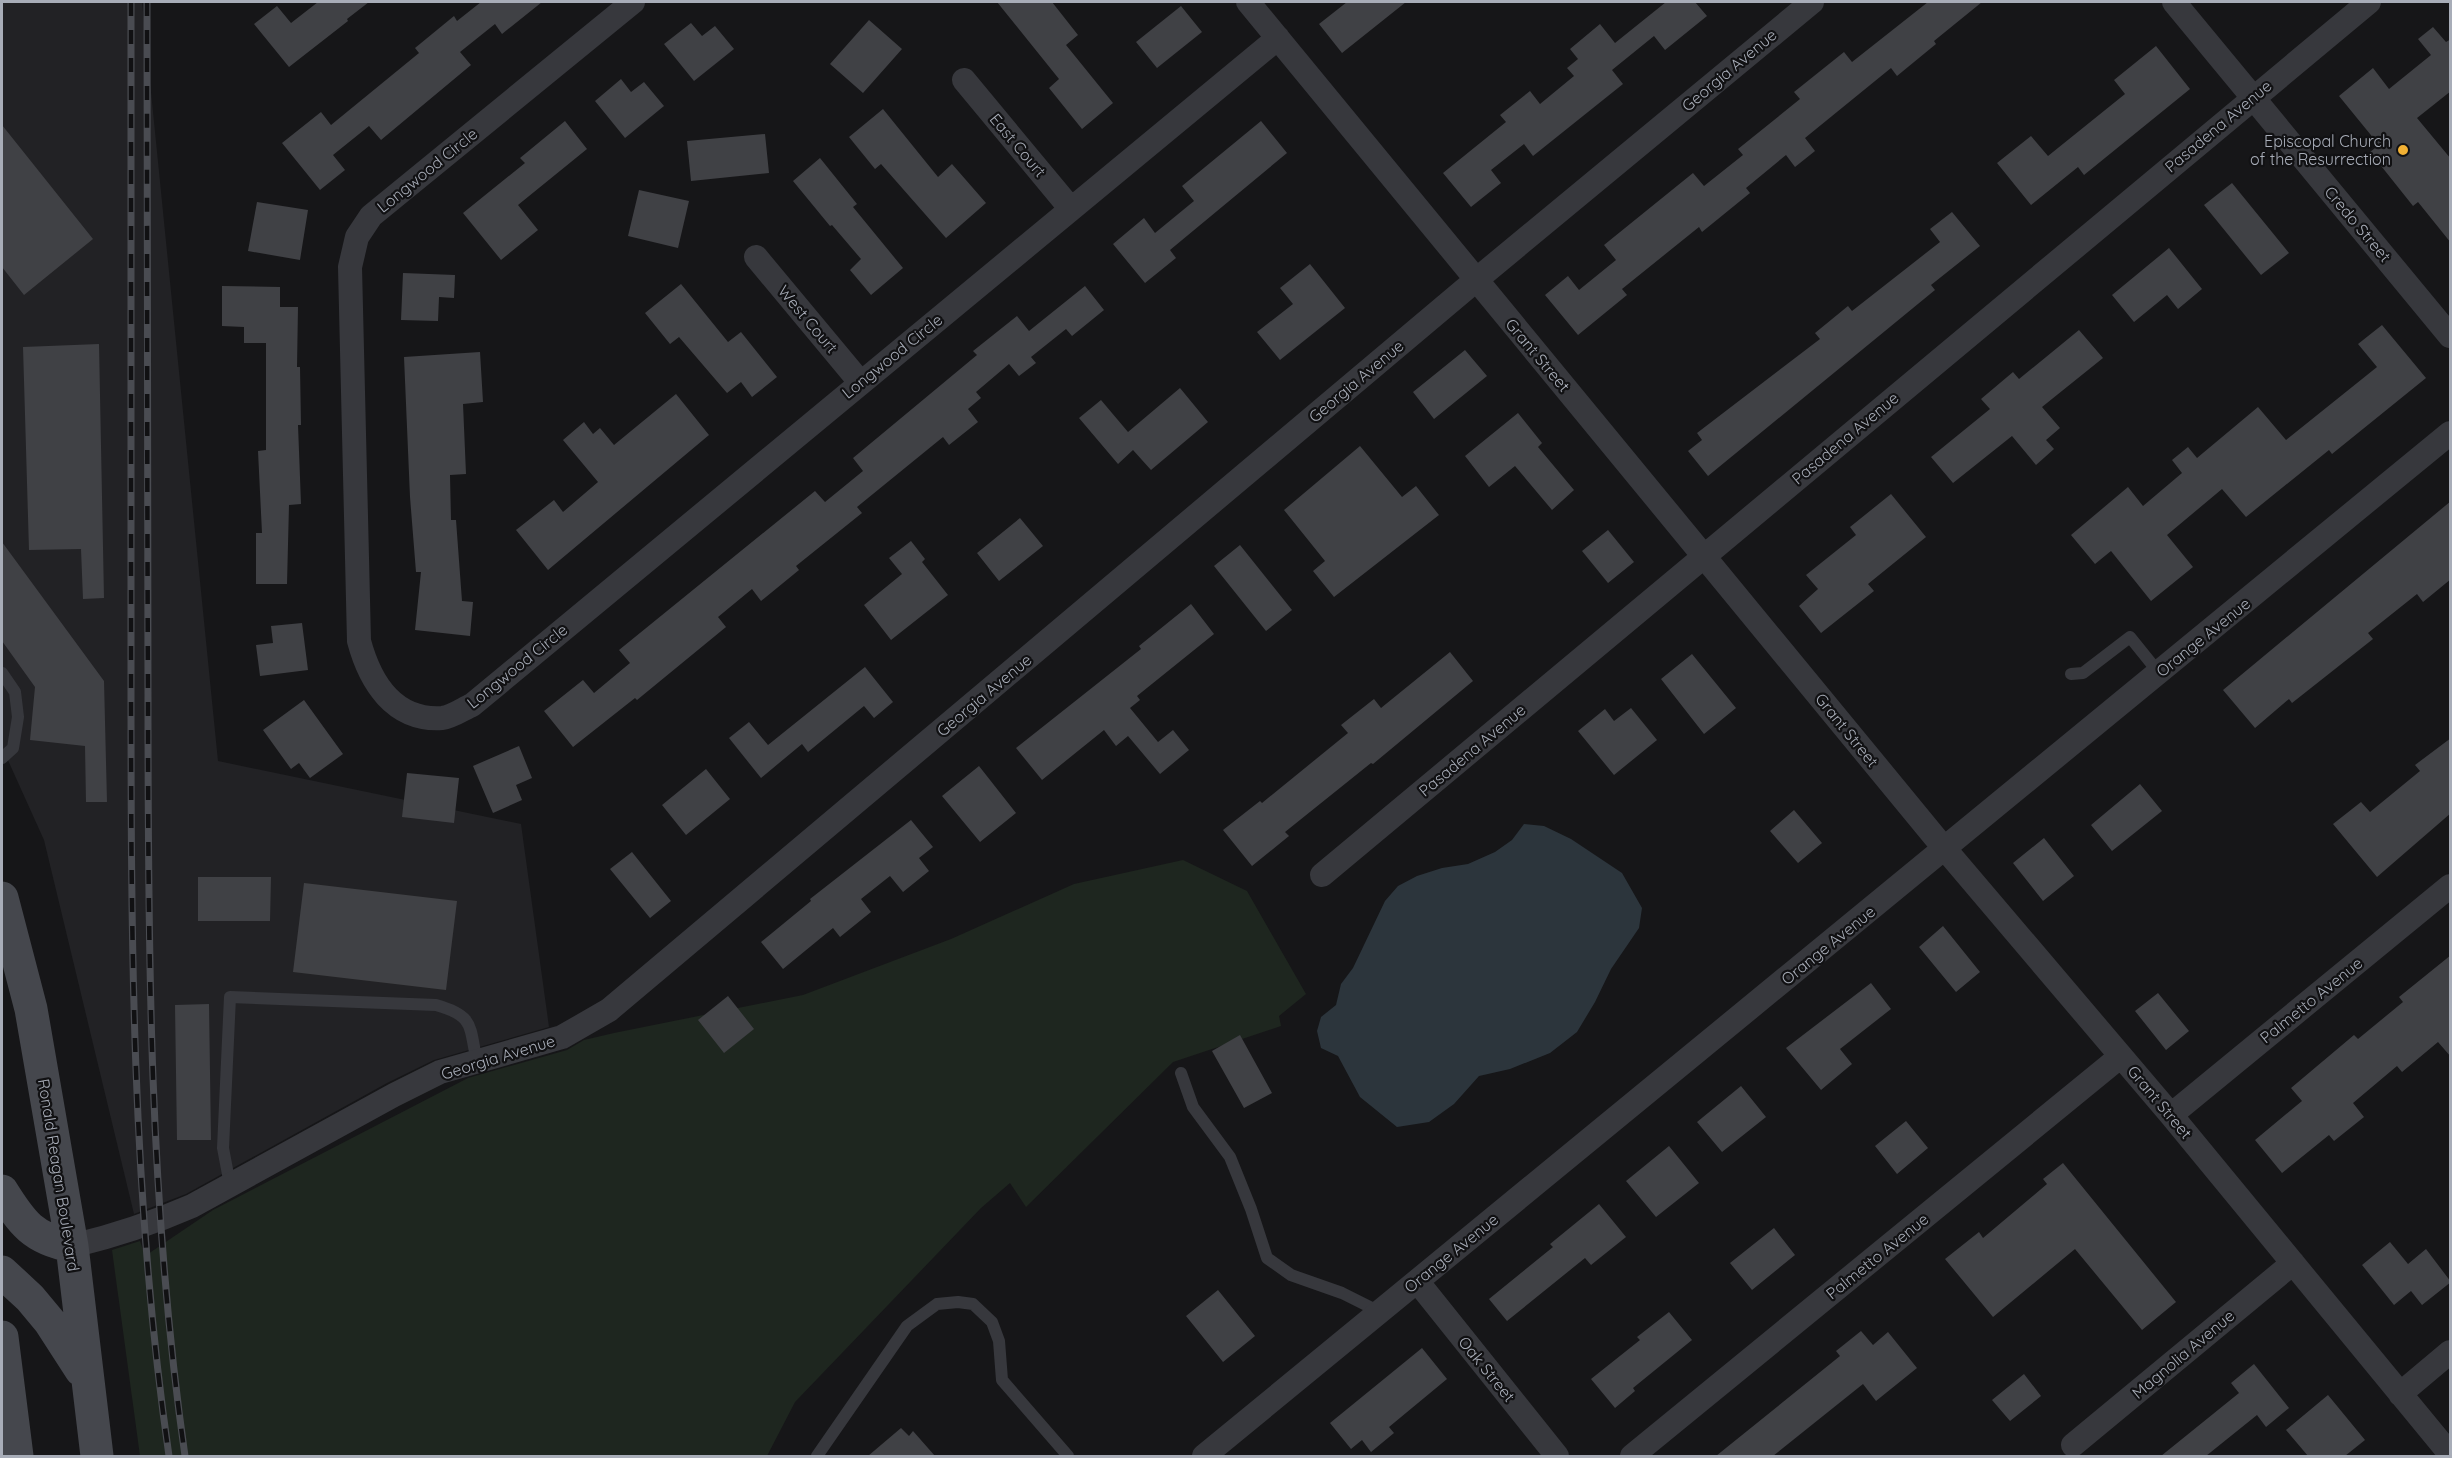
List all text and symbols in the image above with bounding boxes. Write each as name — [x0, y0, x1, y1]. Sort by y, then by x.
street label: Georgia Avenue — [1677, 24, 1781, 116]
street label: Pasadena Avenue — [2161, 76, 2275, 176]
street label: East Court — [986, 109, 1050, 181]
street label: Longwood Circle — [373, 123, 481, 217]
place label: Episcopal Church of the Resurrection — [2250, 131, 2391, 169]
marker: Episcopal Church of the Resurrection — [2396, 143, 2410, 157]
street label: Credo Street — [2321, 182, 2395, 266]
street label: West Court — [774, 281, 842, 357]
street label: Longwood Circle — [838, 309, 946, 403]
street label: Grant Street — [1502, 314, 1574, 396]
street label: Georgia Avenue — [1304, 335, 1408, 427]
street label: Pasadena Avenue — [1788, 388, 1902, 488]
street label: Orange Avenue — [2152, 593, 2254, 681]
street label: Longwood Circle — [463, 619, 571, 713]
street label: Georgia Avenue — [932, 649, 1036, 741]
street label: Grant Street — [1811, 689, 1883, 771]
street label: Pasadena Avenue — [1415, 700, 1529, 800]
street label: Orange Avenue — [1777, 901, 1879, 989]
street label: Palmetto Avenue — [2256, 953, 2366, 1047]
street label: Georgia Avenue — [439, 1030, 557, 1084]
street label: Grant Street — [2124, 1061, 2196, 1143]
street label: Ronald Reagan Boulevard — [34, 1077, 84, 1273]
street label: Orange Avenue — [1400, 1209, 1502, 1297]
street label: Palmetto Avenue — [1822, 1209, 1932, 1303]
street label: Magnolia Avenue — [2128, 1305, 2238, 1403]
street label: Oak Street — [1454, 1332, 1520, 1406]

